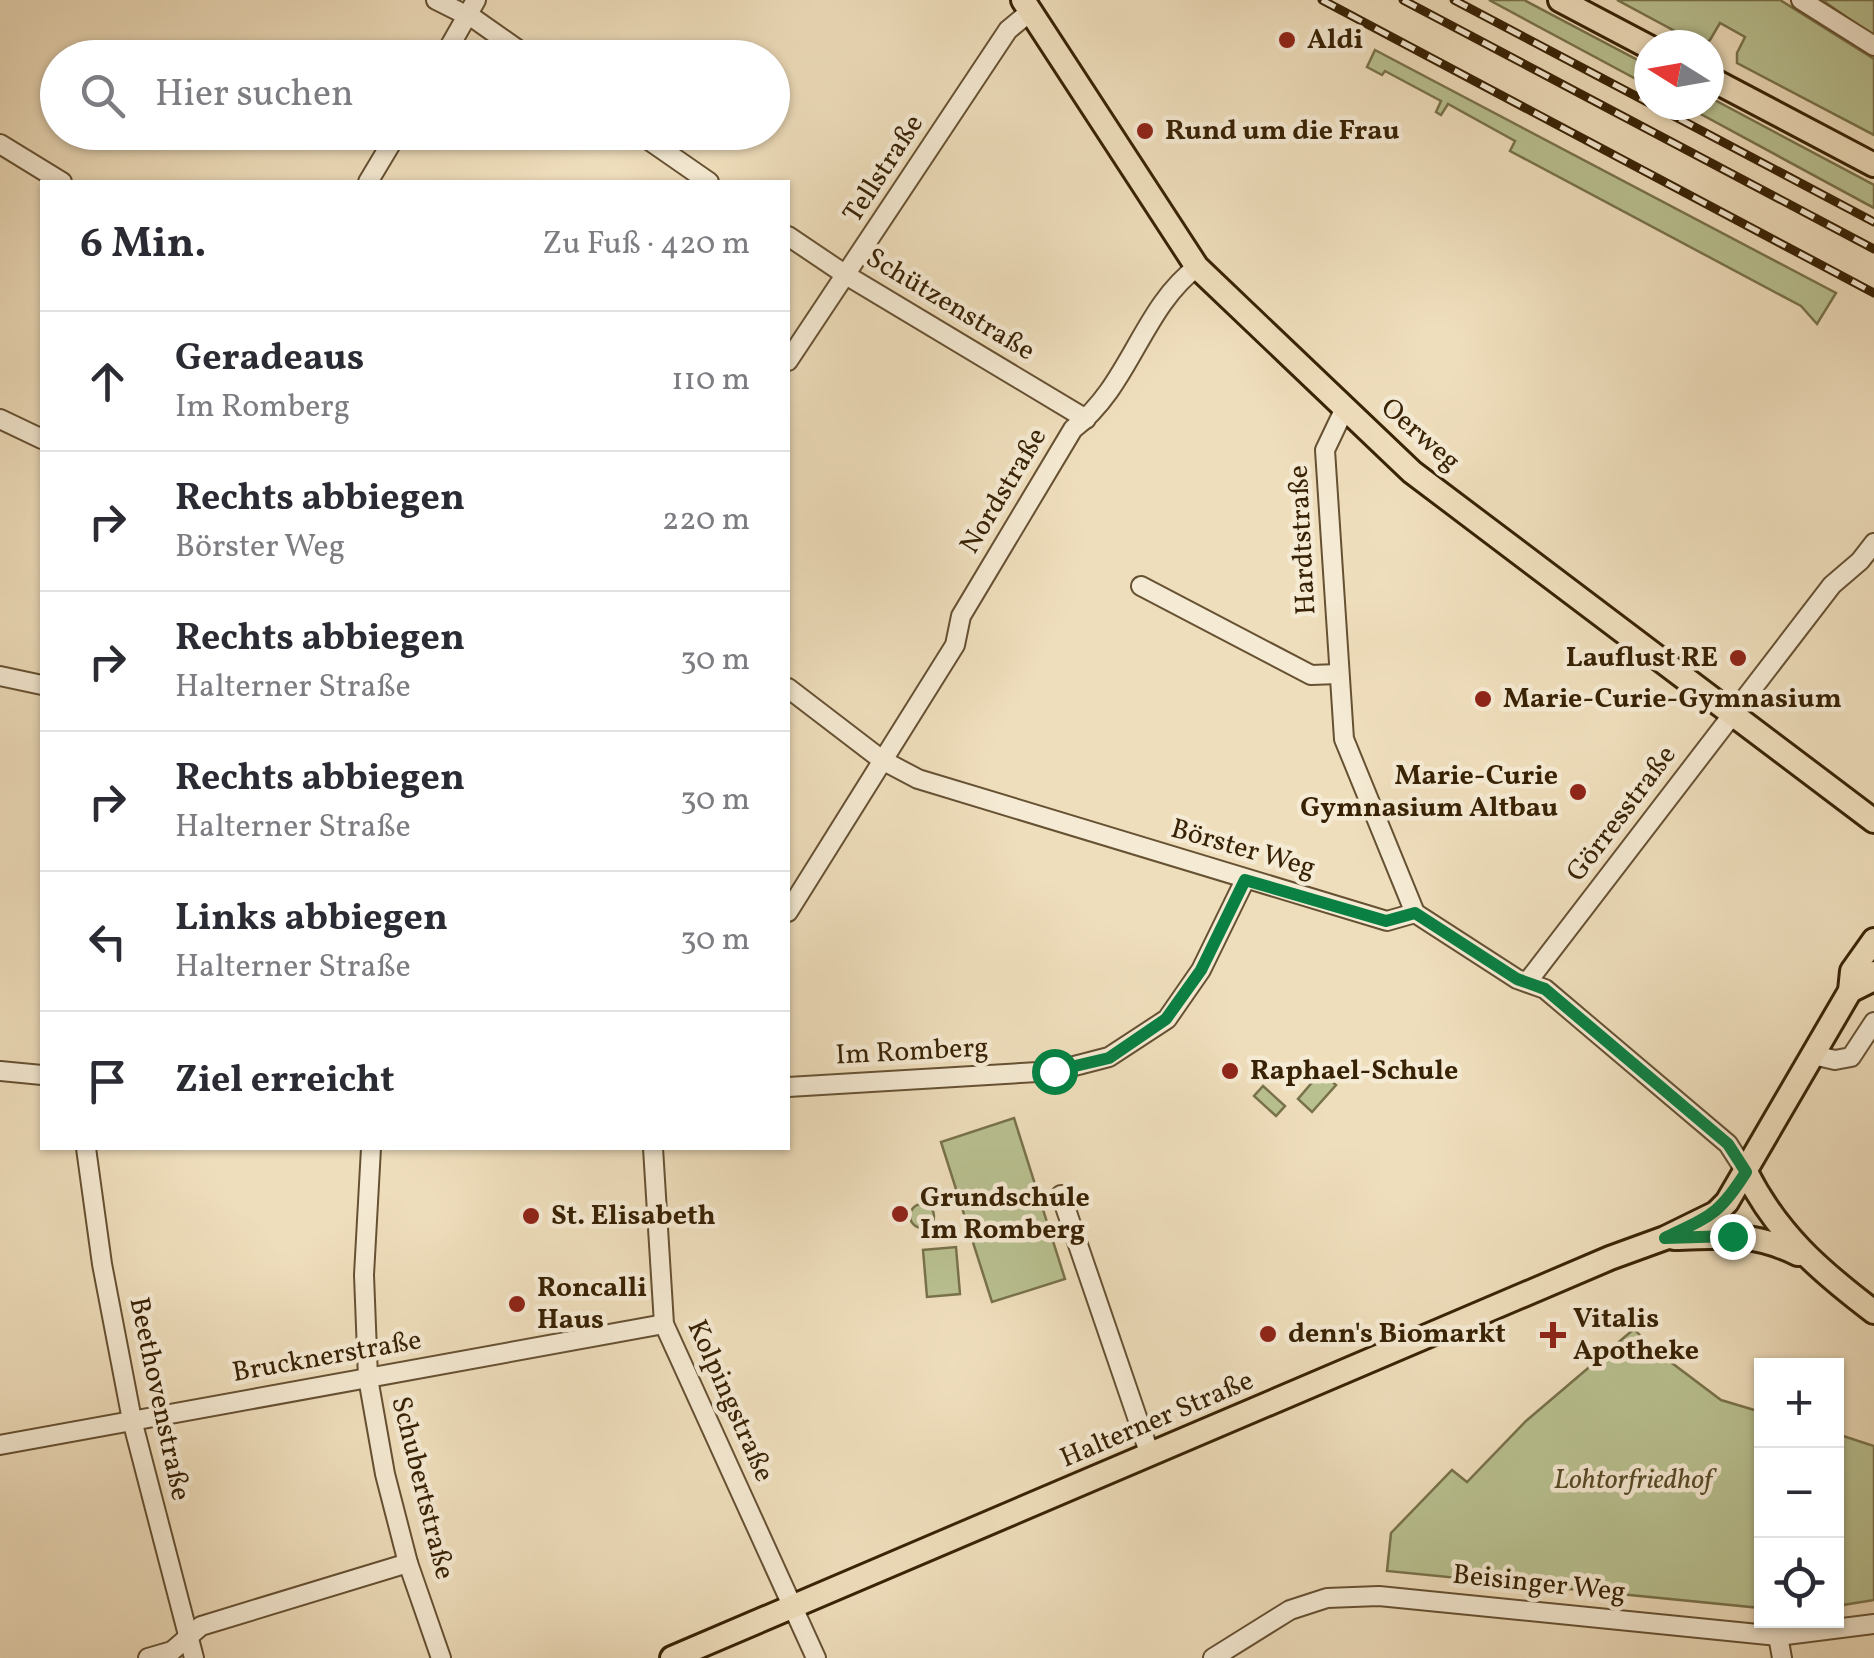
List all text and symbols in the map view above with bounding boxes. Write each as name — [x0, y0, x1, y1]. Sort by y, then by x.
place label: Aldi — [1307, 21, 1363, 60]
marker: Aldi — [1276, 29, 1298, 51]
north arrow — [1634, 30, 1724, 120]
search box — [40, 40, 790, 150]
icon: search — [75, 68, 130, 123]
text: Hier suchen — [155, 69, 354, 122]
street label: Tellstraße — [834, 107, 934, 231]
place label: Rund um die Frau — [1165, 112, 1399, 151]
marker: Rund um die Frau — [1134, 120, 1156, 142]
text: 6 Min. — [80, 216, 206, 275]
text: Zu Fuß · 420 m — [542, 223, 750, 267]
street label: Schützenstraße — [858, 239, 1042, 371]
text: Geradeaus — [175, 333, 364, 386]
icon: ahead — [80, 354, 135, 409]
text: 110 m — [671, 359, 750, 403]
text: Im Romberg — [175, 386, 350, 430]
street label: Oerweg — [1372, 389, 1468, 481]
street label: Nordstraße — [951, 421, 1057, 561]
street label: Hardtstraße — [1280, 464, 1326, 616]
text: Rechts abbiegen — [175, 473, 465, 526]
icon: right — [80, 494, 135, 549]
text: 220 m — [662, 499, 750, 543]
text: Börster Weg — [175, 526, 345, 570]
text: Rechts abbiegen — [175, 613, 465, 666]
icon: right — [80, 634, 135, 689]
text: 30 m — [680, 639, 750, 683]
place label: Lauflust RE — [1566, 639, 1718, 678]
marker: Lauflust RE — [1727, 647, 1749, 669]
text: Halterner Straße — [175, 666, 411, 710]
place label: Marie-Curie-Gymnasium — [1503, 680, 1842, 719]
marker: Marie-Curie-Gymnasium — [1472, 688, 1494, 710]
street label: Görresstraße — [1558, 738, 1686, 890]
text: Rechts abbiegen — [175, 753, 465, 806]
place label: Marie-Curie Gymnasium Altbau — [1300, 757, 1558, 828]
icon: right — [80, 774, 135, 829]
text: 30 m — [680, 779, 750, 823]
marker: Marie-Curie Gymnasium Altbau — [1567, 781, 1589, 803]
text: Halterner Straße — [175, 806, 411, 850]
street label: Börster Weg — [1166, 810, 1320, 888]
text: Links abbiegen — [175, 893, 448, 946]
icon: left — [80, 914, 135, 969]
text: 30 m — [680, 919, 750, 963]
text: Halterner Straße — [175, 946, 411, 990]
street label: Im Romberg — [834, 1029, 990, 1075]
route start — [1032, 1049, 1078, 1095]
place label: Raphael-Schule — [1250, 1052, 1458, 1091]
icon: arrive — [80, 1054, 135, 1109]
text: Ziel erreicht — [175, 1055, 395, 1108]
marker: Raphael-Schule — [1219, 1060, 1241, 1082]
place label: Grundschule Im Romberg — [920, 1179, 1090, 1250]
place label: St. Elisabeth — [551, 1197, 716, 1236]
marker: Grundschule Im Romberg — [889, 1203, 911, 1225]
marker: St. Elisabeth — [520, 1205, 542, 1227]
route end — [1710, 1214, 1756, 1260]
place label: Roncalli Haus — [537, 1269, 647, 1340]
marker: Roncalli Haus — [506, 1293, 528, 1315]
street label: Beethovenstraße — [118, 1294, 200, 1504]
place label: Vitalis Apotheke — [1573, 1300, 1699, 1371]
street label: Kolpingstraße — [677, 1314, 783, 1488]
place label: denn's Biomarkt — [1288, 1315, 1506, 1354]
street label: Brucknerstraße — [229, 1321, 425, 1393]
marker: denn's Biomarkt — [1257, 1323, 1279, 1345]
marker: Vitalis Apotheke — [1542, 1324, 1564, 1346]
map controls — [1754, 1358, 1844, 1628]
button: + — [1754, 1358, 1844, 1448]
street label: Halterner Straße — [1054, 1362, 1260, 1478]
street label: Schubertstraße — [380, 1392, 464, 1584]
button: − — [1754, 1448, 1844, 1538]
park label: Lohtorfriedhof — [1554, 1461, 1717, 1500]
button: locate — [1754, 1538, 1844, 1628]
street label: Beisinger Weg — [1451, 1556, 1627, 1612]

